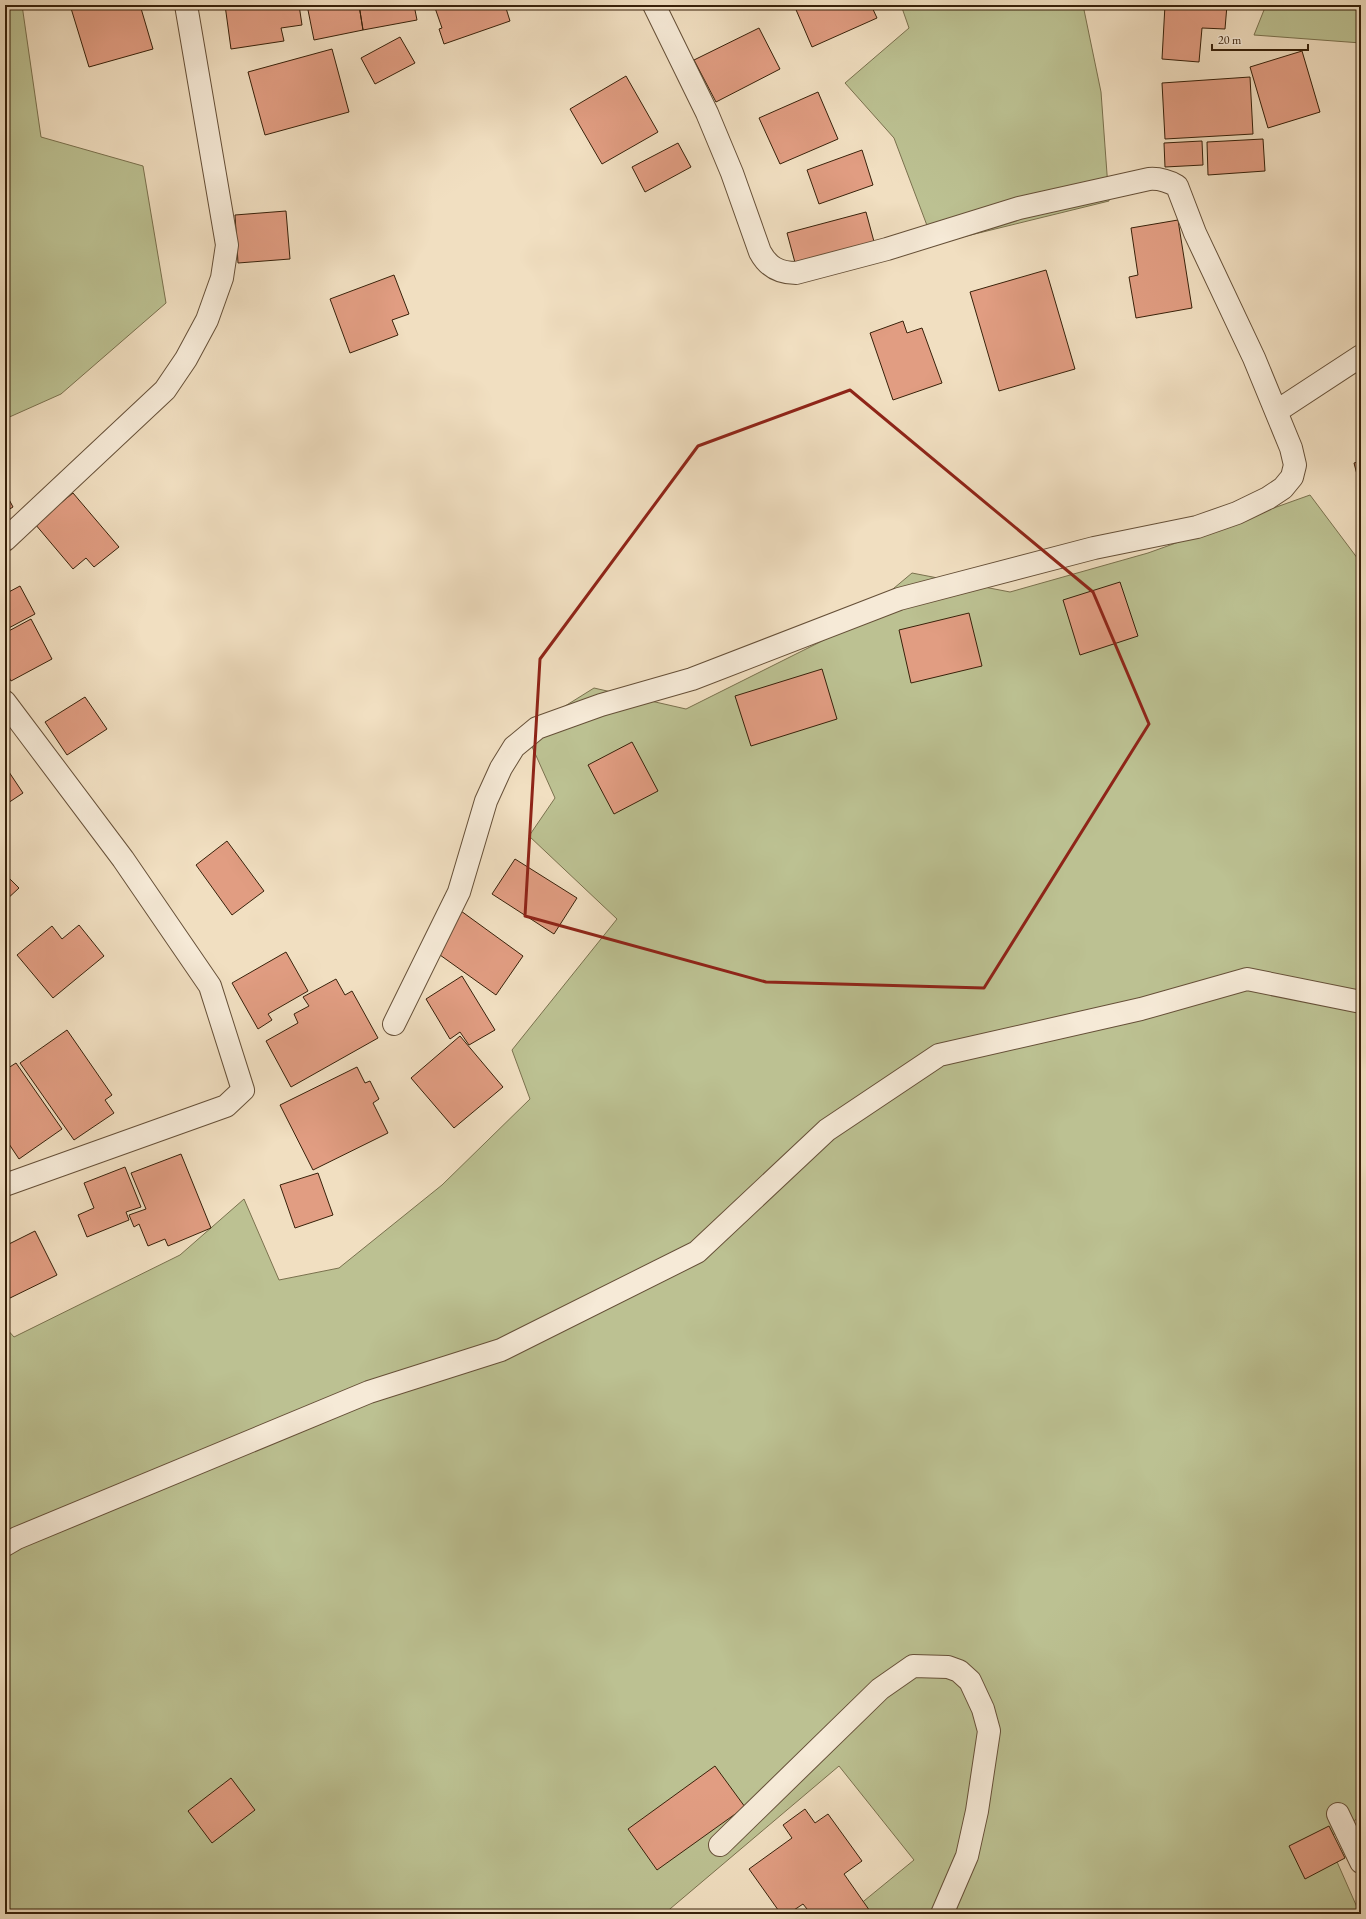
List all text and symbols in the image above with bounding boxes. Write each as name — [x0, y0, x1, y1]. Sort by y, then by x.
scale bar — [1212, 26, 1308, 52]
text: 20 m — [1218, 32, 1242, 48]

